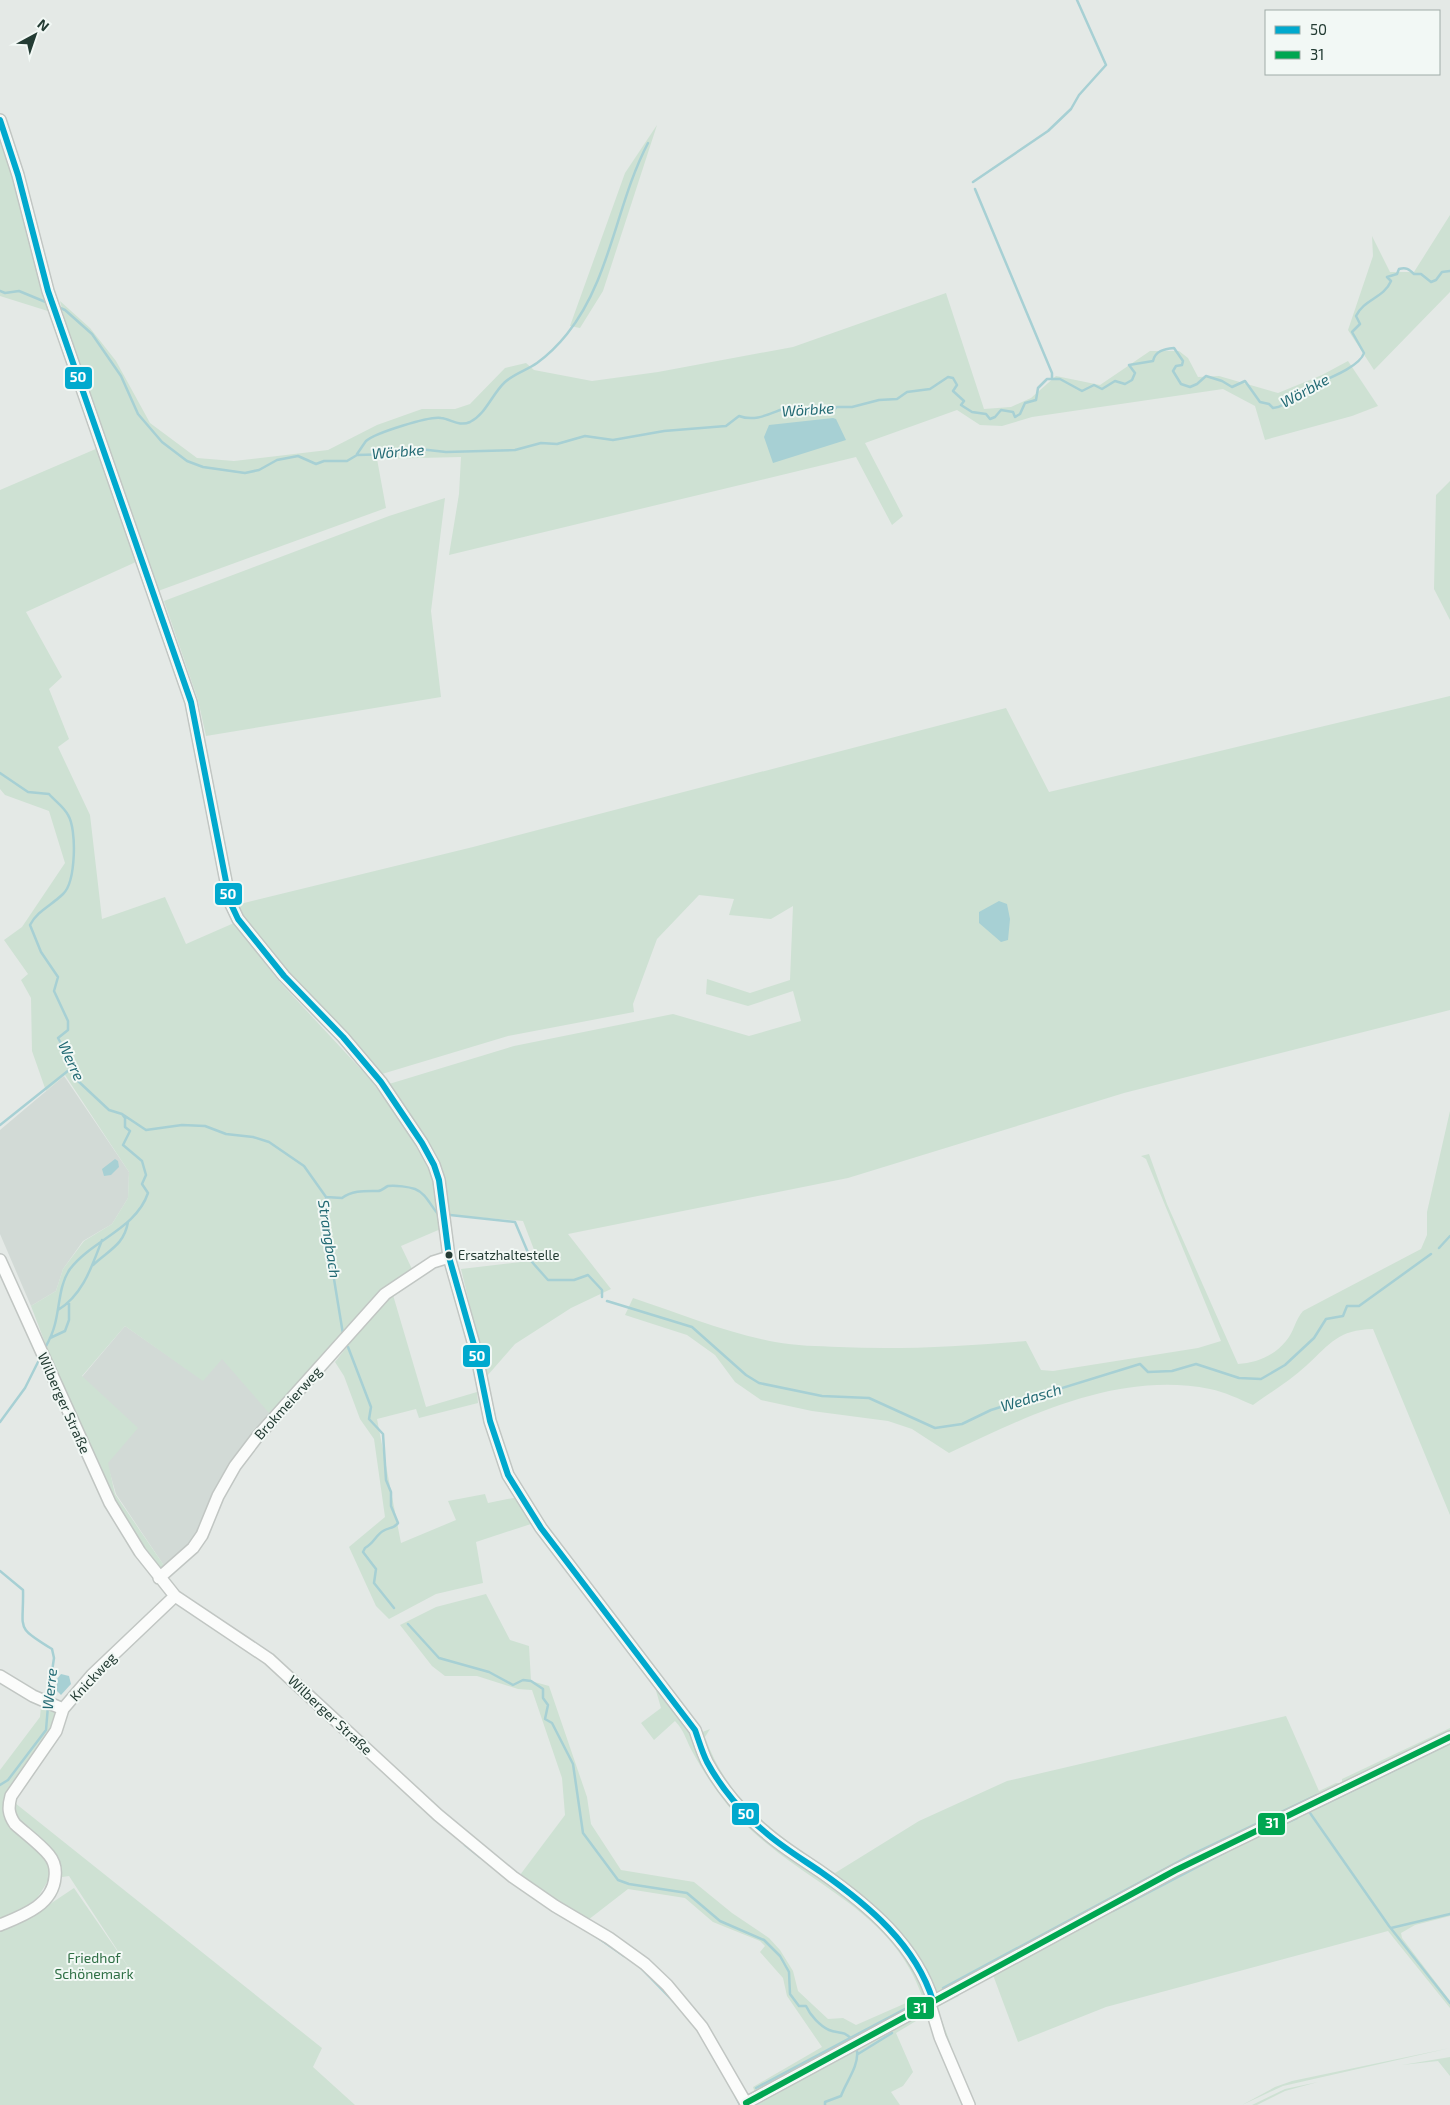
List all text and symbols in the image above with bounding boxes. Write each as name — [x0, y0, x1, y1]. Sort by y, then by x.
north arrow — [10, 10, 60, 60]
legend — [1265, 10, 1440, 75]
text: N — [34, 15, 53, 34]
text: 50 — [1310, 20, 1327, 38]
text: 31 — [1310, 45, 1324, 63]
line badge: 50 — [64, 366, 93, 390]
text: 50 — [70, 368, 86, 385]
water label: Wörbke — [1277, 369, 1332, 411]
water label: Wörbke — [781, 398, 835, 420]
water label: Wörbke — [371, 440, 425, 462]
line badge: 50 — [214, 882, 243, 906]
text: 50 — [220, 885, 236, 902]
water label: Werre — [55, 1038, 89, 1083]
water label: Strangbach — [315, 1199, 345, 1279]
place label: Ersatzhaltestelle — [458, 1247, 559, 1263]
marker: Ersatzhaltestelle — [444, 1250, 454, 1260]
line badge: 50 — [462, 1344, 491, 1368]
text: 50 — [469, 1347, 485, 1364]
street label: Wilberger Straße — [35, 1350, 94, 1456]
street label: Brokmeierweg — [250, 1363, 325, 1443]
water label: Wedasch — [998, 1379, 1063, 1415]
street label: Knickweg — [66, 1649, 120, 1705]
water label: Werre — [38, 1667, 60, 1711]
street label: Wilberger Straße — [285, 1671, 376, 1758]
line badge: 50 — [731, 1802, 760, 1826]
text: 50 — [738, 1805, 754, 1822]
line badge: 31 — [1257, 1812, 1286, 1836]
text: 31 — [1265, 1814, 1279, 1831]
park label: Friedhof Schönemark — [54, 1949, 134, 1982]
line badge: 31 — [906, 1996, 935, 2020]
text: 31 — [913, 1999, 927, 2016]

